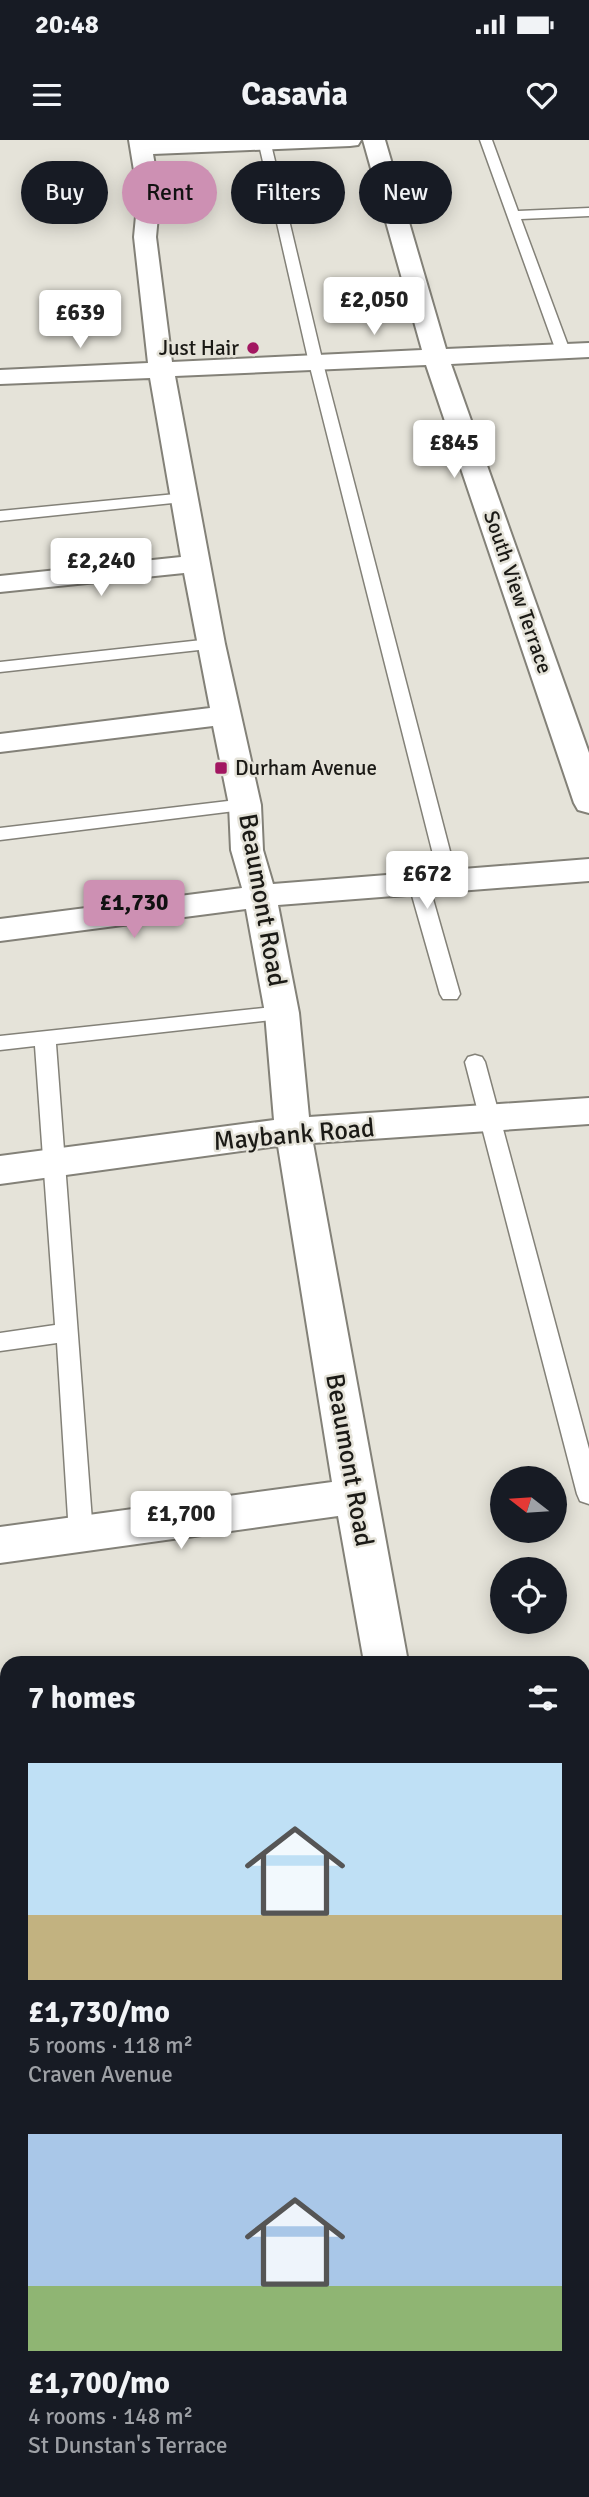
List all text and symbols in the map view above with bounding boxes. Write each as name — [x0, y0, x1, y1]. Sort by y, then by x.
text: 20:48 — [35, 9, 99, 41]
text: Casavia — [241, 75, 348, 114]
icon: menu — [28, 76, 66, 114]
icon: heart — [523, 76, 561, 114]
chip: Buy — [21, 161, 108, 224]
chip: Rent — [122, 161, 217, 224]
chip: Filters — [231, 161, 345, 224]
chip: New — [359, 161, 452, 224]
pin: £2,050 — [317, 278, 431, 337]
text: £2,050 — [340, 285, 408, 314]
pin: £639 — [39, 290, 121, 350]
text: £639 — [55, 298, 105, 327]
place label: Just Hair — [159, 335, 239, 361]
marker: Just Hair — [245, 340, 261, 356]
pin: £845 — [413, 420, 495, 480]
text: £845 — [429, 428, 479, 457]
street label: South View Terrace — [478, 507, 558, 677]
pin: £2,240 — [44, 538, 158, 598]
text: £2,240 — [67, 546, 135, 575]
place label: Durham Avenue — [235, 755, 377, 781]
marker: Durham Avenue — [213, 760, 229, 776]
street label: Beaumont Road — [231, 811, 293, 989]
pin: £672 — [386, 852, 468, 911]
text: £672 — [402, 859, 452, 888]
pin: £1,730 — [77, 880, 191, 940]
text: £1,730 — [100, 888, 168, 917]
street label: Maybank Road — [212, 1112, 376, 1158]
street label: Beaumont Road — [318, 1371, 380, 1549]
north arrow — [490, 1466, 567, 1544]
map controls — [490, 1466, 567, 1634]
pin: £1,700 — [124, 1492, 238, 1551]
text: £1,700 — [147, 1499, 215, 1528]
button: locate — [490, 1557, 567, 1634]
icon: filters — [524, 1679, 562, 1717]
text: 7 homes — [28, 1680, 135, 1717]
icon: home — [232, 1808, 358, 1934]
text: £1,730/mo — [28, 1994, 170, 2031]
text: 5 rooms · 118 m² — [28, 2031, 193, 2060]
text: Craven Avenue — [28, 2060, 173, 2089]
icon: home — [232, 2179, 358, 2305]
text: £1,700/mo — [28, 2365, 170, 2402]
text: 4 rooms · 148 m² — [28, 2402, 193, 2431]
text: St Dunstan's Terrace — [28, 2431, 228, 2460]

